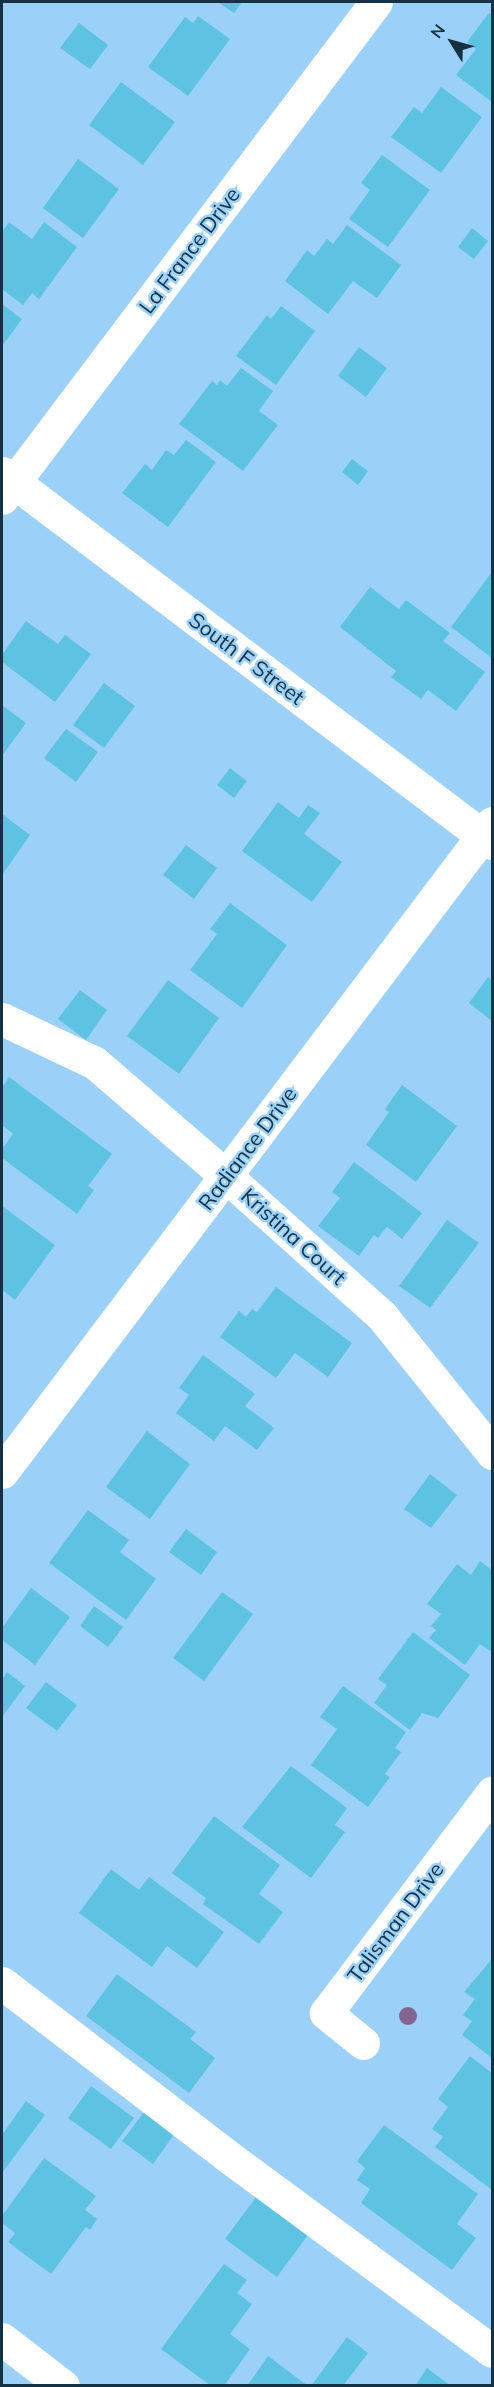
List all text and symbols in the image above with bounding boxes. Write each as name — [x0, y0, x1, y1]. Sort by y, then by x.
north arrow — [422, 12, 482, 72]
text: N — [426, 20, 449, 42]
street label: La France Drive — [133, 182, 245, 318]
street label: South F Street — [184, 607, 310, 709]
street label: Radiance Drive — [193, 1082, 301, 1214]
street label: Kristina Court — [236, 1182, 352, 1290]
street label: Talisman Drive — [342, 1857, 448, 1987]

